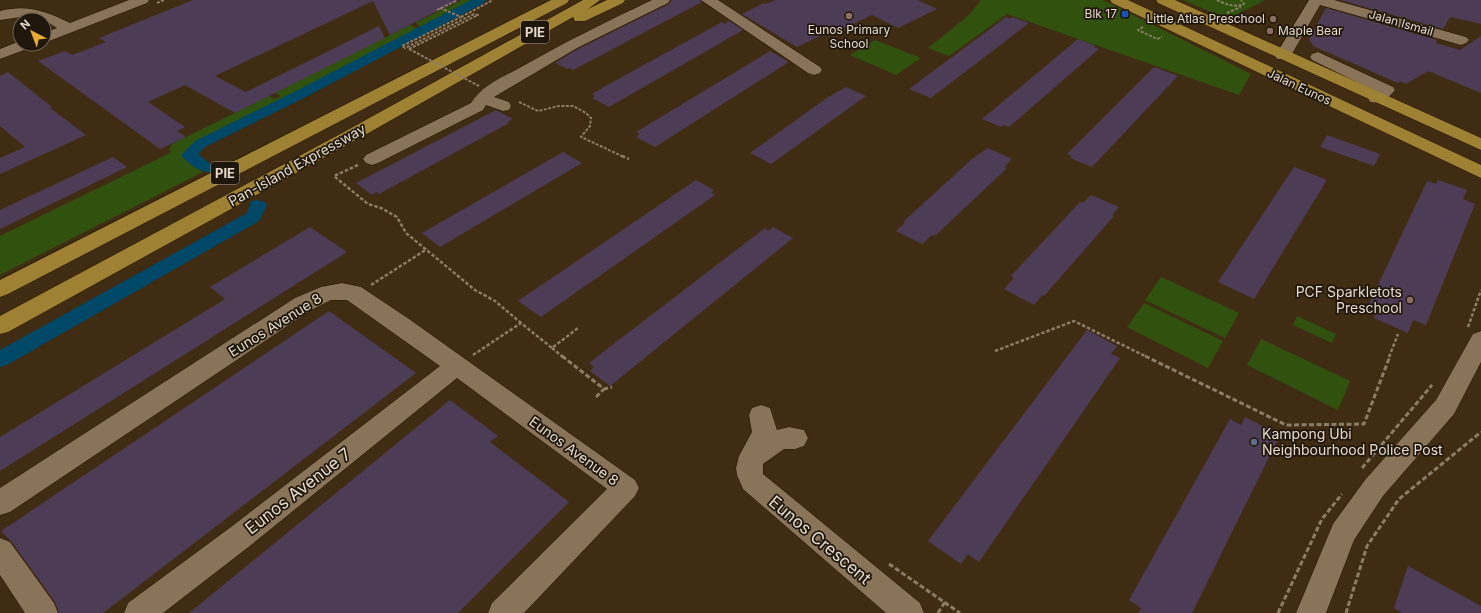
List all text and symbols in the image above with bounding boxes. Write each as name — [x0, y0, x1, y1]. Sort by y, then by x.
place label: Blk 17 — [1085, 6, 1117, 21]
street label: Jalan Ismail — [1367, 6, 1435, 39]
marker: Blk 17 — [1120, 9, 1130, 19]
marker: Eunos Primary School — [844, 11, 854, 21]
place label: Little Atlas Preschool — [1147, 11, 1265, 26]
north arrow — [12, 12, 52, 52]
marker: Little Atlas Preschool — [1268, 14, 1278, 24]
text: N — [18, 17, 33, 33]
road number: PIE — [521, 21, 549, 43]
place label: Eunos Primary School — [808, 22, 890, 51]
place label: Maple Bear — [1278, 23, 1343, 38]
marker: Maple Bear — [1265, 26, 1275, 36]
street label: Jalan Eunos — [1265, 65, 1333, 108]
street label: Pan-Island Expressway — [225, 120, 368, 209]
road number: PIE — [211, 162, 239, 184]
place label: PCF Sparkletots Preschool — [1296, 283, 1402, 316]
street label: Eunos Avenue 8 — [225, 289, 324, 360]
marker: PCF Sparkletots Preschool — [1405, 295, 1415, 305]
street label: Eunos Avenue 8 — [526, 412, 622, 489]
place label: Kampong Ubi Neighbourhood Police Post — [1262, 425, 1443, 458]
marker: Kampong Ubi Neighbourhood Police Post — [1249, 437, 1259, 447]
street label: Eunos Avenue 7 — [241, 444, 355, 538]
street label: Eunos Crescent — [765, 492, 875, 589]

